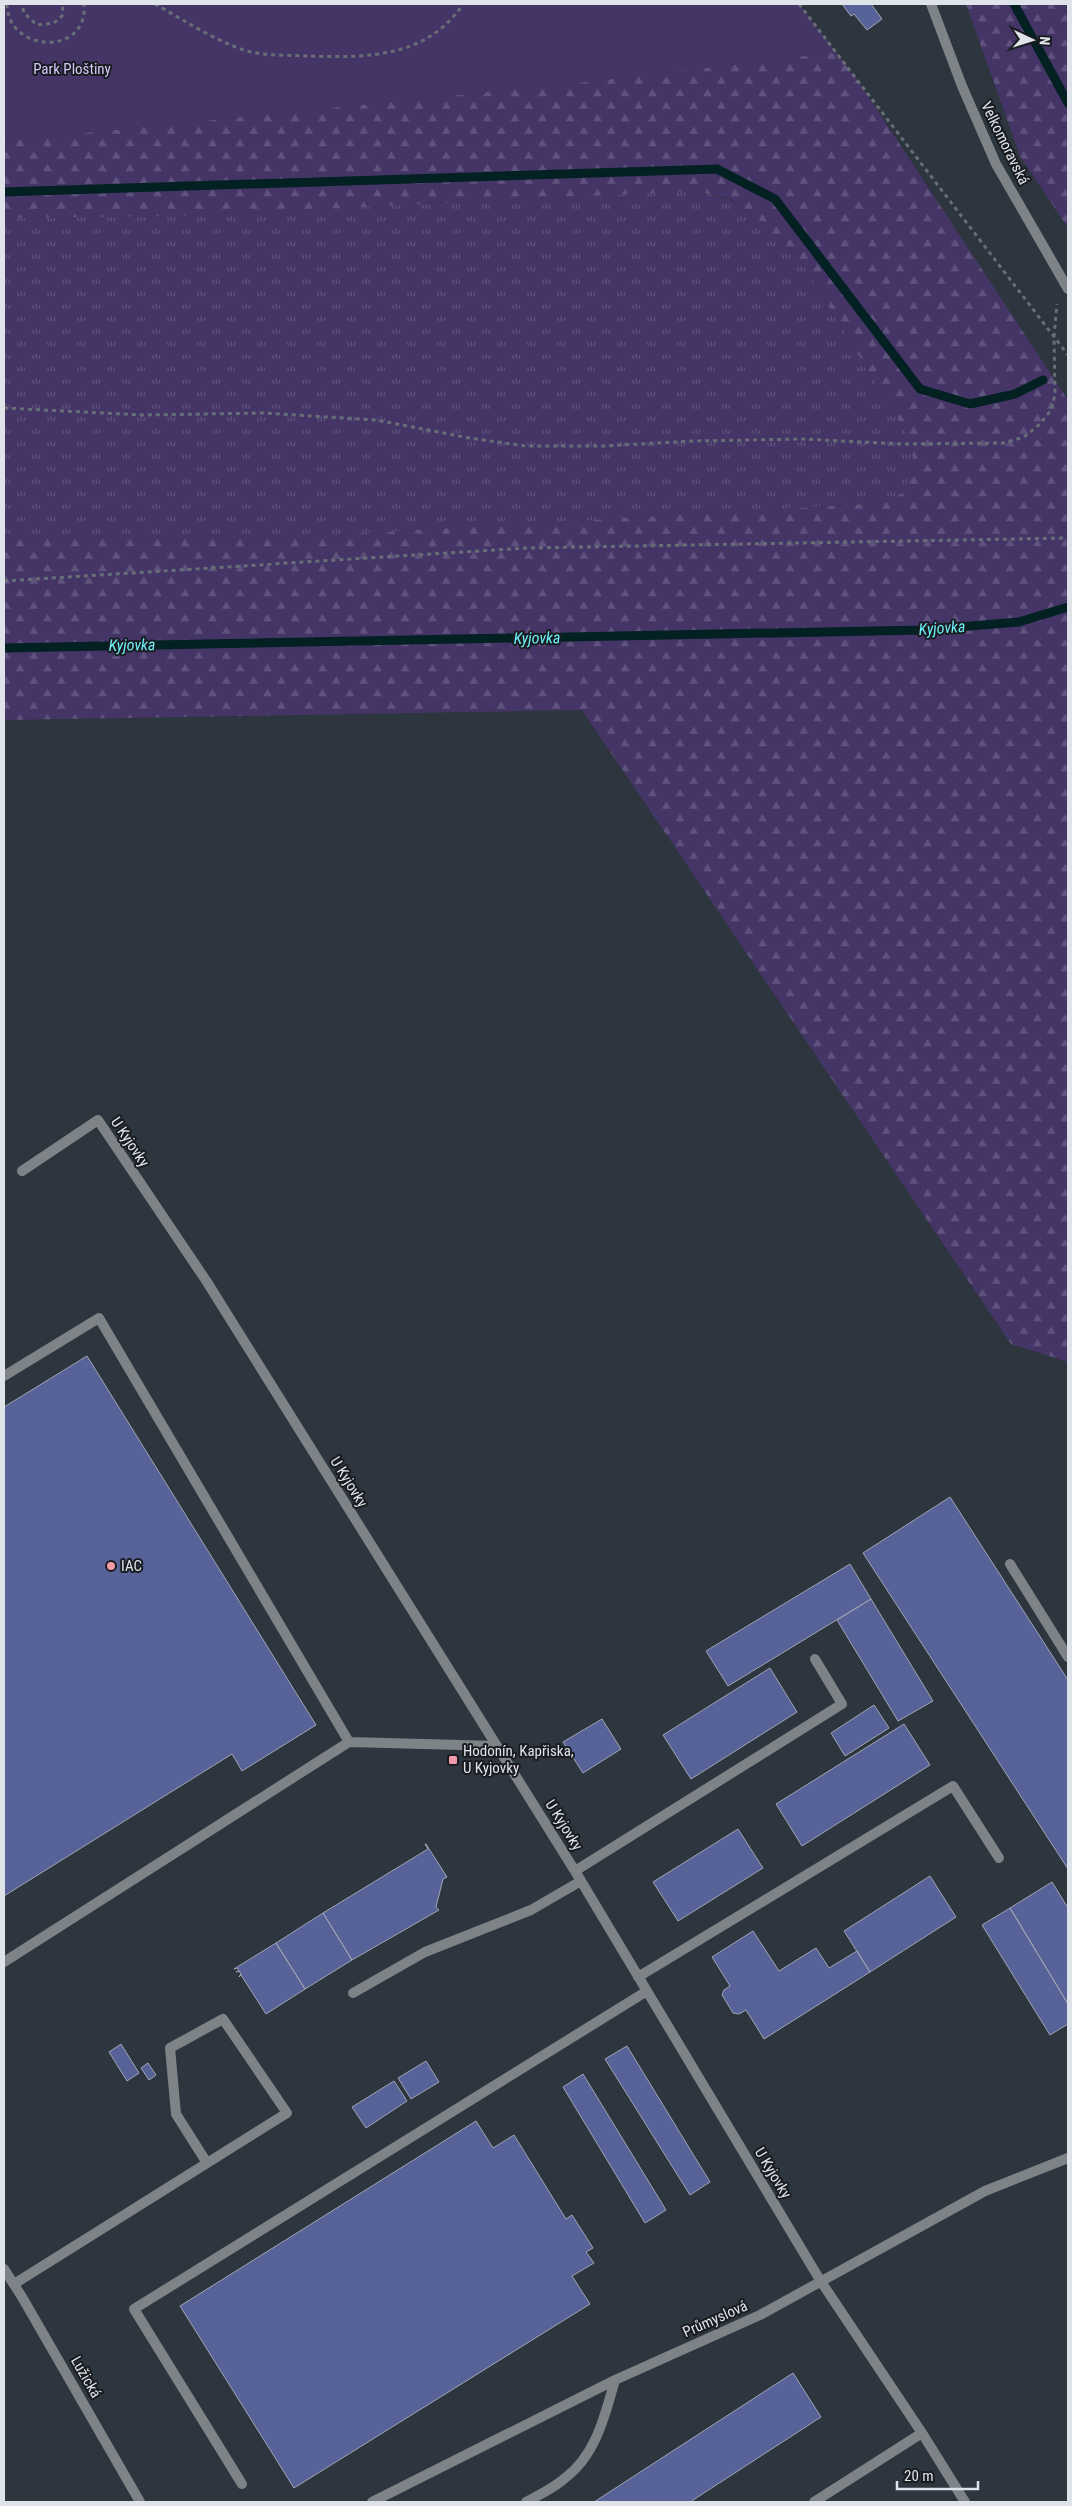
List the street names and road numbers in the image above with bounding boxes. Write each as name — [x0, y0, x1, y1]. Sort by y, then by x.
street label: Velkomoravská — [977, 99, 1033, 187]
street label: U Kyjovky — [107, 1114, 153, 1170]
street label: U Kyjovky — [326, 1453, 372, 1511]
street label: U Kyjovky — [541, 1796, 587, 1854]
street label: U Kyjovky — [751, 2144, 795, 2202]
street label: Průmyslová — [680, 2297, 750, 2341]
street label: Lužická — [67, 2353, 105, 2401]

